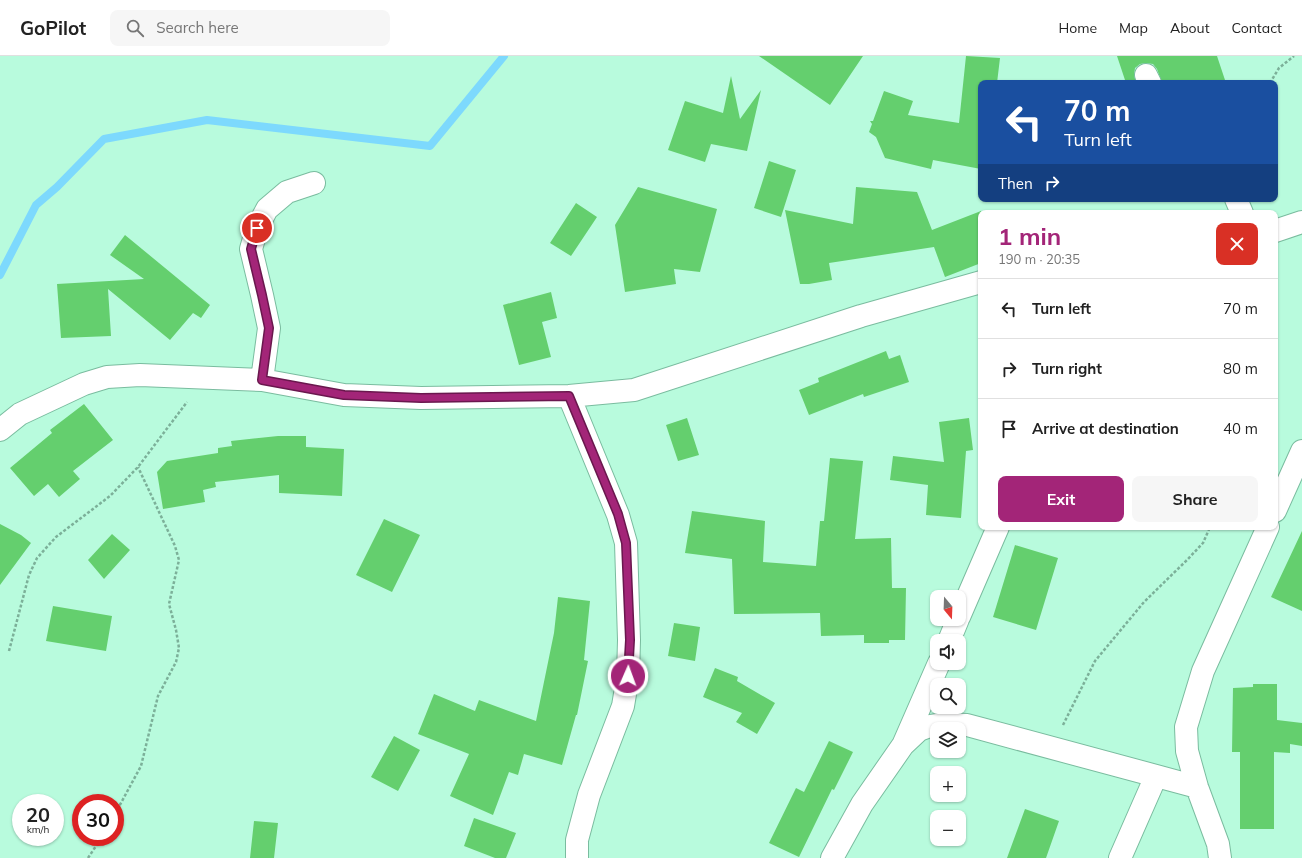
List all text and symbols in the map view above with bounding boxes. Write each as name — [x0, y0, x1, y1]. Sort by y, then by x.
search box — [110, 10, 390, 46]
text: GoPilot — [20, 16, 86, 40]
icon: search — [124, 17, 146, 39]
text: Search here — [156, 18, 239, 37]
text: Home — [1058, 19, 1097, 37]
text: Map — [1119, 19, 1148, 37]
text: About — [1170, 19, 1210, 37]
text: Contact — [1232, 19, 1282, 37]
text: 70 m — [1064, 93, 1130, 128]
icon: left — [998, 96, 1050, 148]
text: Turn left — [1064, 128, 1132, 151]
icon: right — [1041, 172, 1063, 194]
text: Then — [998, 174, 1033, 193]
pin — [240, 211, 274, 245]
icon: arrive — [246, 217, 268, 239]
text: 1 min — [998, 221, 1061, 251]
button: close — [1216, 223, 1258, 265]
text: 190 m · 20:35 — [998, 251, 1080, 267]
icon: left — [998, 298, 1020, 320]
text: Turn left — [1032, 299, 1091, 318]
text: 70 m — [1223, 299, 1258, 318]
icon: right — [998, 358, 1020, 380]
text: Turn right — [1032, 359, 1102, 378]
text: 80 m — [1223, 359, 1258, 378]
icon: arrive — [998, 418, 1020, 440]
text: Arrive at destination — [1032, 419, 1179, 438]
text: 40 m — [1223, 419, 1258, 438]
button: Exit — [998, 476, 1124, 522]
button: Share — [1132, 476, 1258, 522]
north arrow — [930, 590, 966, 626]
map controls — [930, 590, 966, 846]
button: sound — [930, 634, 966, 670]
position arrow — [607, 655, 649, 697]
button: search — [930, 678, 966, 714]
button: layers — [930, 722, 966, 758]
button: + — [930, 766, 966, 802]
speed limit sign: 30 — [72, 794, 124, 846]
text: 20 — [26, 802, 50, 827]
button: − — [930, 810, 966, 846]
text: km/h — [27, 823, 49, 836]

